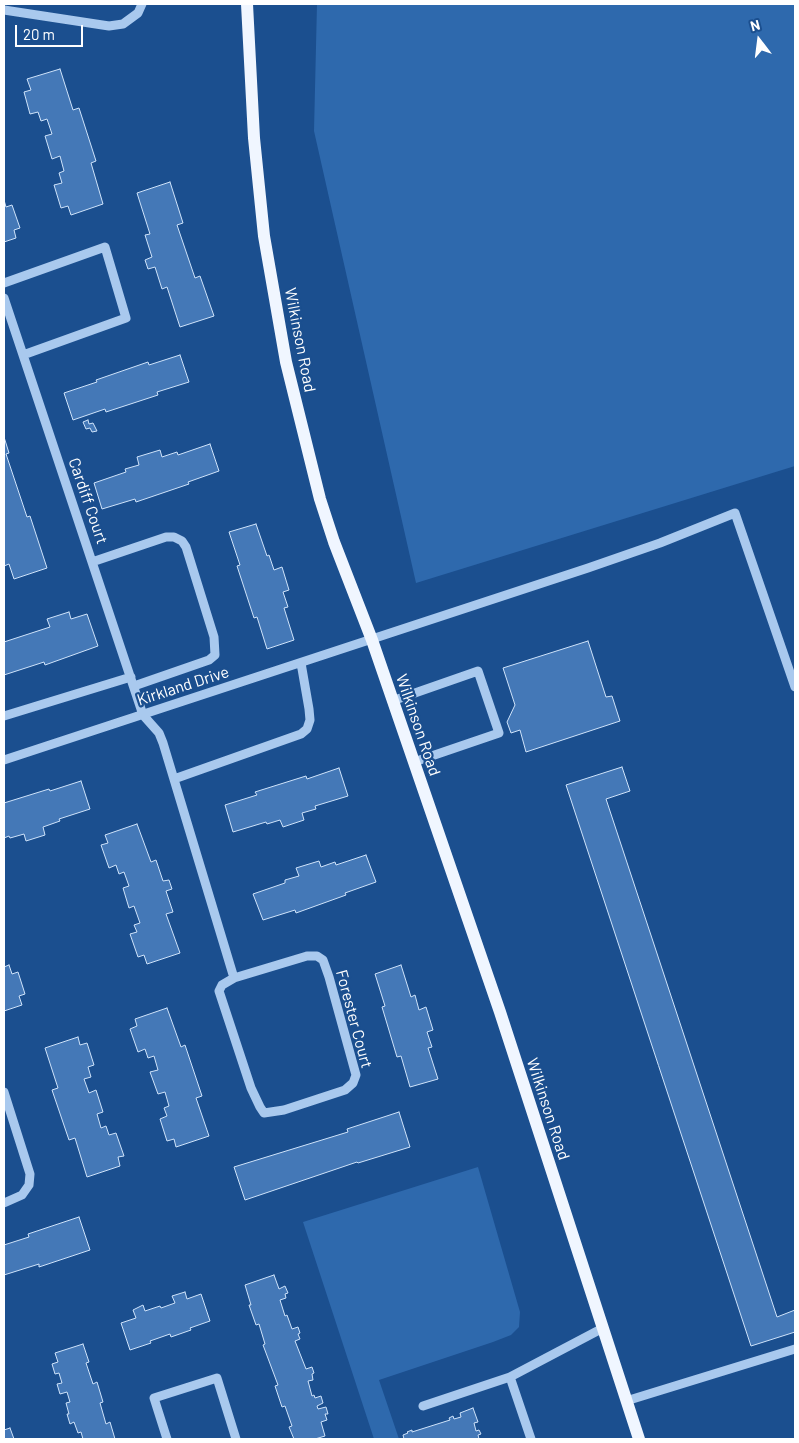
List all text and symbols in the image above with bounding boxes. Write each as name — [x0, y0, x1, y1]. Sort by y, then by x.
scale bar — [18, 15, 85, 47]
north arrow — [734, 15, 784, 65]
text: N — [748, 16, 762, 34]
text: 20 m — [23, 25, 55, 43]
street label: Wilkinson Road — [280, 286, 320, 394]
street label: Cardiff Court — [64, 455, 112, 547]
street label: Kirkland Drive — [135, 662, 231, 710]
street label: Wilkinson Road — [392, 672, 444, 778]
street label: Forester Court — [332, 968, 376, 1070]
street label: Wilkinson Road — [522, 1056, 574, 1162]

